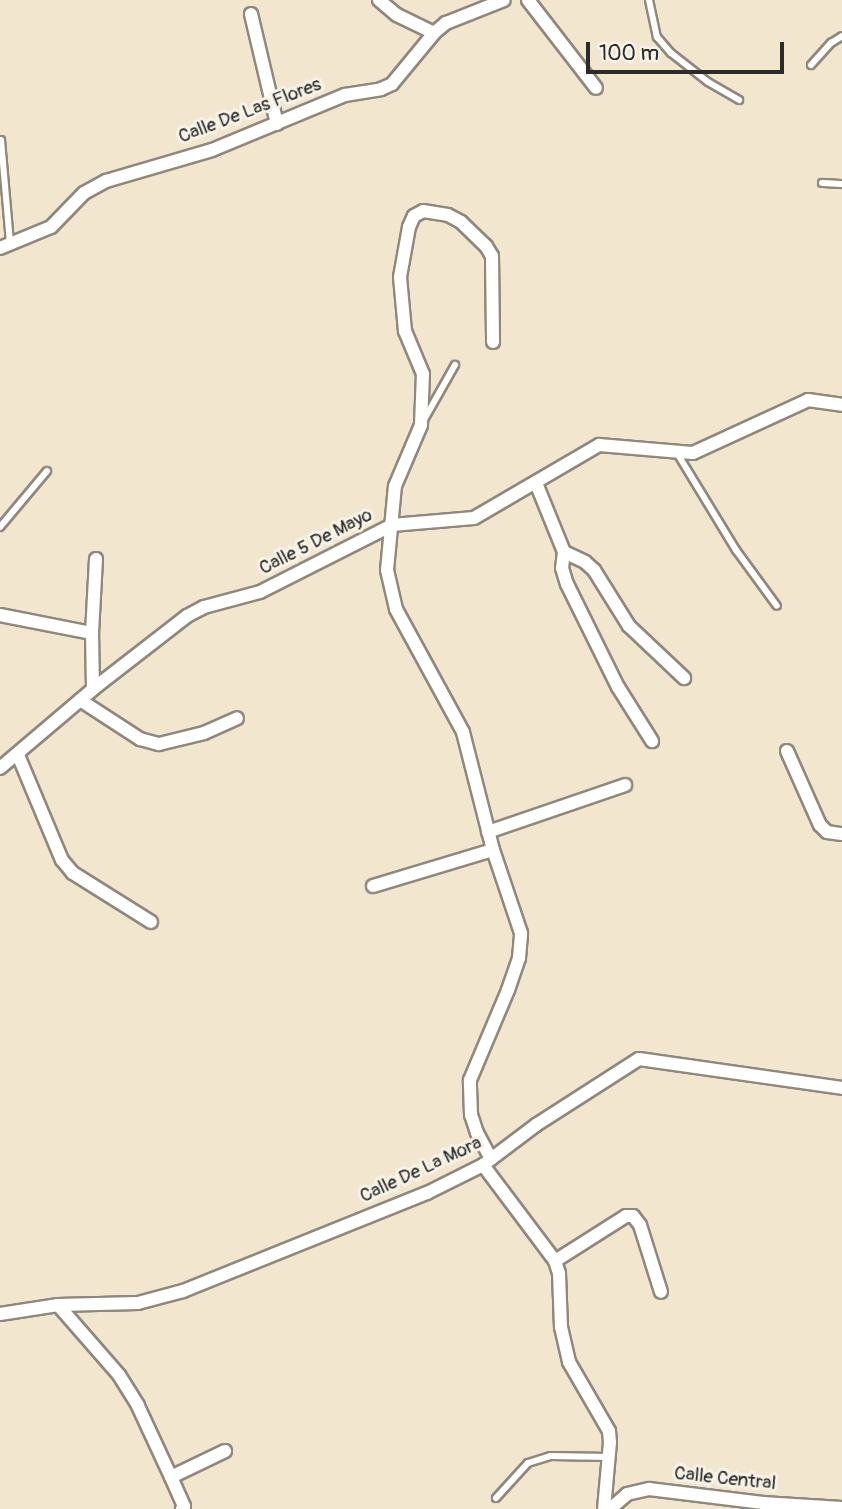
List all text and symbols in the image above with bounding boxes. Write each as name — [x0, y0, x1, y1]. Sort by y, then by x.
scale bar — [590, 28, 788, 72]
text: 100 m — [599, 40, 659, 67]
street label: Calle De Las Flores — [175, 73, 325, 149]
street label: Calle 5 De Mayo — [256, 504, 376, 580]
street label: Calle De La Mora — [357, 1132, 485, 1208]
street label: Calle Central — [673, 1462, 777, 1496]

